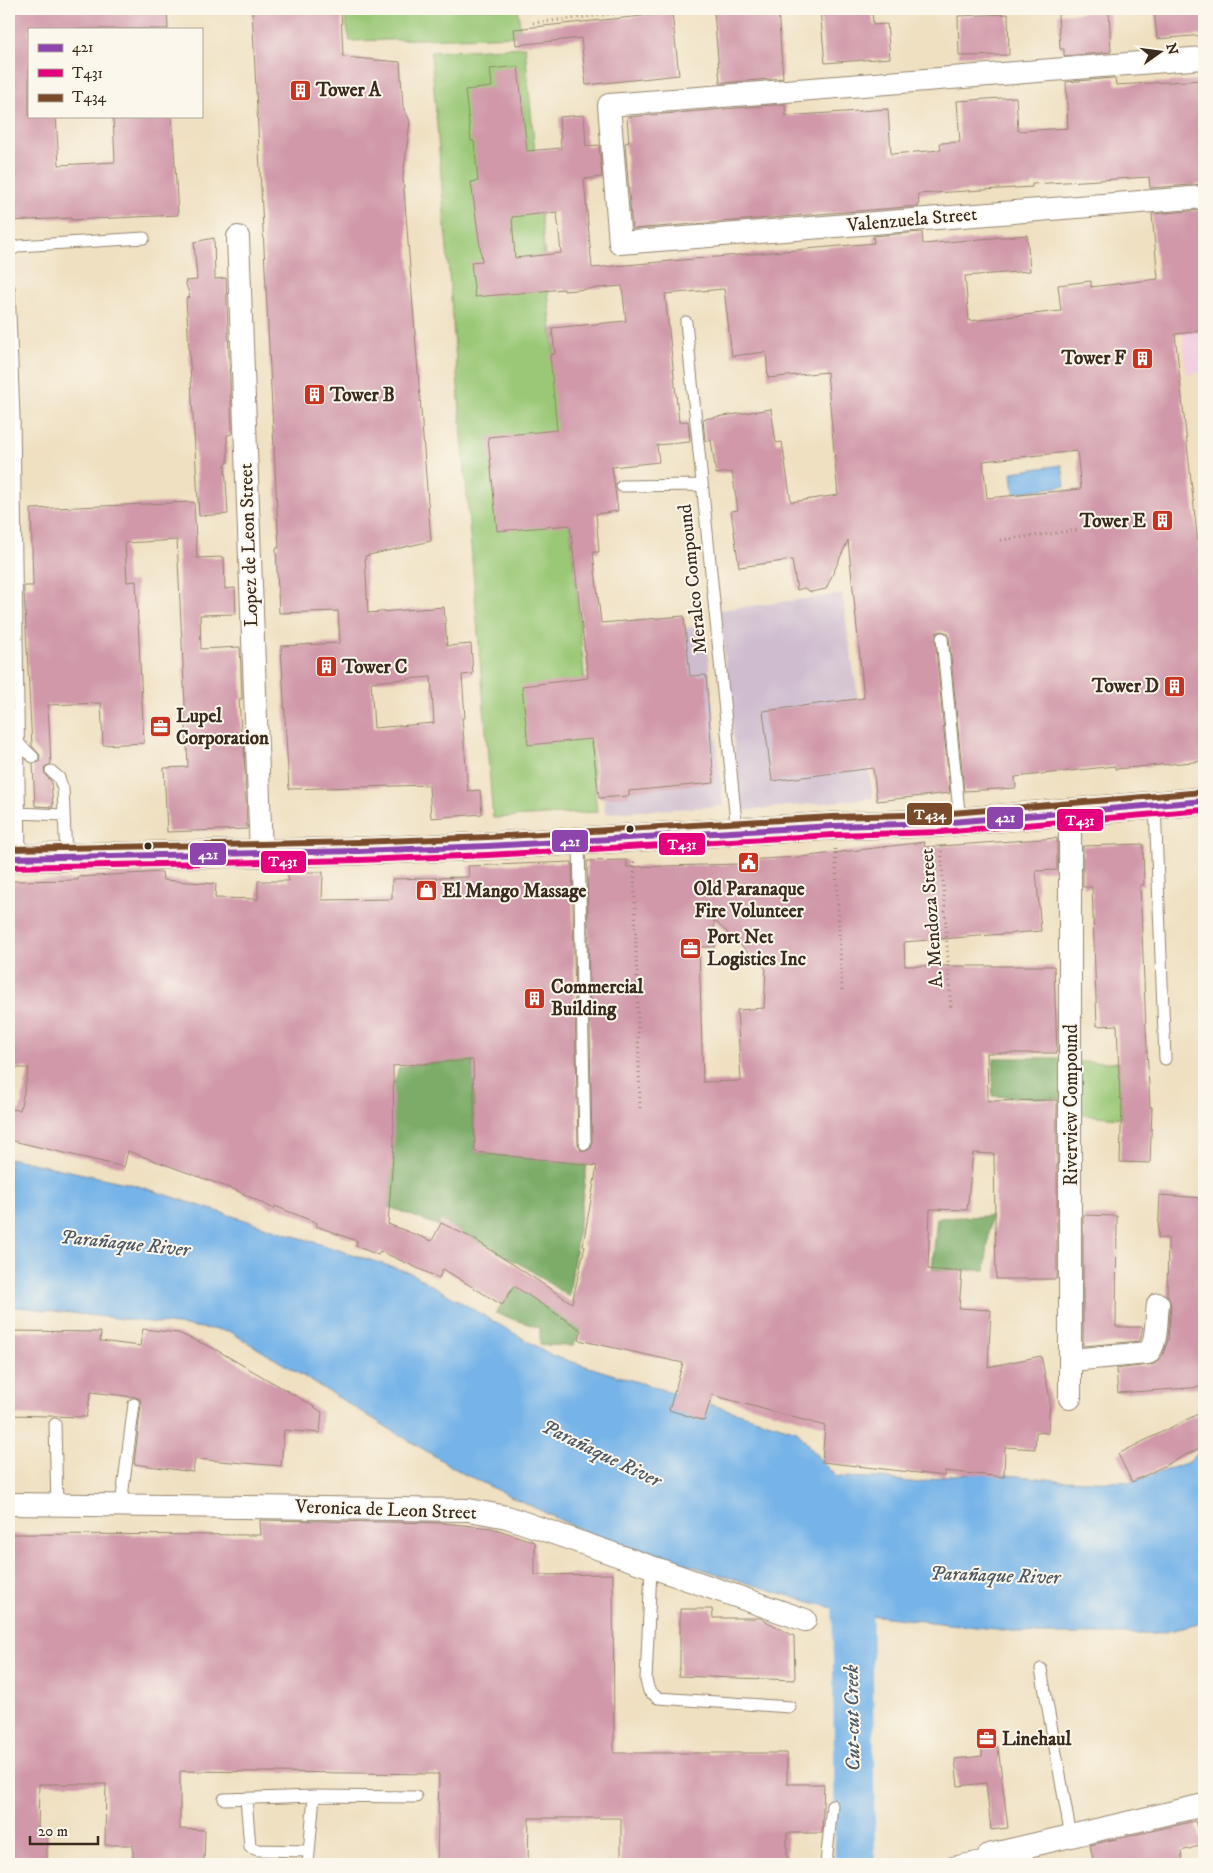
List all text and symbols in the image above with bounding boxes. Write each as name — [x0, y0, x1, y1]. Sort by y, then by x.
legend — [28, 28, 202, 118]
north arrow — [1136, 28, 1186, 78]
text: 421 — [72, 38, 94, 57]
text: N — [1162, 41, 1182, 57]
text: T431 — [72, 64, 103, 83]
building icon: Tower A — [288, 78, 312, 102]
place label: Tower A — [315, 79, 382, 102]
text: T434 — [72, 88, 107, 107]
street label: Valenzuela Street — [845, 203, 978, 237]
building icon: Tower F — [1130, 346, 1154, 370]
place label: Tower F — [1061, 347, 1126, 370]
building icon: Tower B — [302, 383, 326, 407]
place label: Tower B — [329, 384, 395, 407]
street label: Lopez de Leon Street — [235, 463, 263, 627]
street label: Meralco Compound — [674, 502, 712, 655]
building icon: Tower E — [1150, 509, 1174, 533]
place label: Tower E — [1079, 510, 1147, 533]
building icon: Tower C — [314, 655, 338, 679]
place label: Tower C — [341, 656, 407, 679]
building icon: Tower D — [1163, 674, 1187, 698]
place label: Tower D — [1091, 675, 1159, 698]
place label: Lupel Corporation — [176, 705, 270, 750]
office icon: Lupel Corporation — [148, 715, 172, 739]
line badge: T434 — [906, 802, 953, 826]
text: T434 — [913, 806, 947, 824]
line badge: 421 — [986, 806, 1024, 830]
line badge: T431 — [1056, 808, 1104, 832]
text: 421 — [994, 809, 1015, 827]
text: T431 — [1064, 812, 1095, 830]
unlabelled marker — [625, 824, 635, 834]
line badge: 421 — [551, 829, 589, 853]
line badge: T431 — [658, 832, 706, 856]
text: 421 — [559, 833, 580, 851]
text: T431 — [666, 836, 697, 854]
unlabelled marker — [143, 841, 153, 851]
line badge: 421 — [189, 842, 227, 866]
text: 421 — [197, 846, 218, 864]
street label: A. Mendoza Street — [916, 847, 948, 989]
line badge: T431 — [260, 850, 307, 874]
public building icon: Old Paranaque Fire Volunteer — [737, 851, 761, 875]
text: T431 — [267, 853, 298, 871]
place label: Old Paranaque Fire Volunteer — [693, 878, 805, 923]
shop icon: El Mango Massage — [414, 879, 438, 903]
place label: El Mango Massage — [442, 880, 587, 903]
place label: Port Net Logistics Inc — [707, 926, 806, 971]
office icon: Port Net Logistics Inc — [679, 936, 703, 960]
place label: Commercial Building — [551, 976, 643, 1021]
building icon: Commercial Building — [523, 986, 547, 1010]
street label: Riverview Compound — [1060, 1024, 1083, 1186]
water label: Parañaque River — [59, 1225, 193, 1263]
water label: Parañaque River — [537, 1414, 667, 1495]
street label: Veronica de Leon Street — [294, 1495, 477, 1525]
water label: Parañaque River — [930, 1561, 1062, 1591]
water label: Cut-cut Creek — [840, 1664, 866, 1772]
office icon: Linehaul — [974, 1727, 998, 1751]
place label: Linehaul — [1002, 1728, 1072, 1751]
scale bar — [30, 1813, 98, 1845]
text: 20 m — [38, 1822, 68, 1841]

